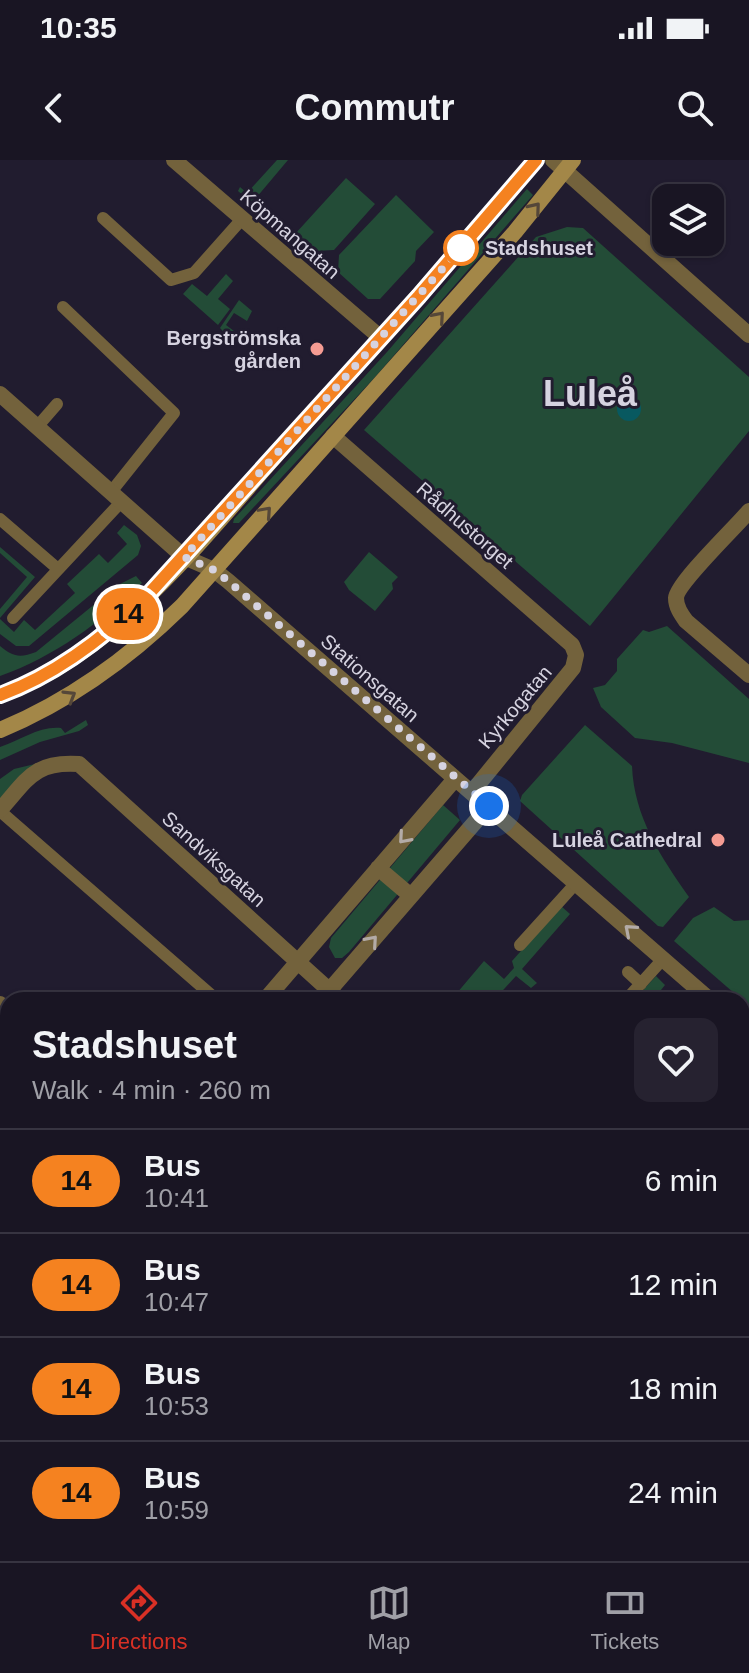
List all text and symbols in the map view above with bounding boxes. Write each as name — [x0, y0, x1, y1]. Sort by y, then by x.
text: 10:35 — [40, 11, 117, 44]
icon: back — [32, 86, 76, 130]
icon: search — [673, 86, 717, 130]
text: Commutr — [295, 87, 455, 128]
map controls — [652, 184, 724, 256]
button: layers — [652, 184, 724, 256]
street label: Köpmangatan — [236, 185, 344, 283]
one-way arrow — [525, 203, 540, 218]
marker: Stadshuset — [444, 231, 478, 265]
place label: Stadshuset — [485, 237, 593, 259]
one-way arrow — [429, 312, 444, 327]
place label: Bergströmska gården — [166, 327, 302, 372]
marker: Bergströmska gården — [308, 340, 326, 358]
district label: Luleå — [543, 373, 638, 414]
street label: Rådhustorget — [412, 477, 518, 573]
one-way arrow — [256, 506, 271, 521]
line badge: 14 — [92, 588, 164, 640]
text: 14 — [112, 598, 144, 629]
street label: Stationsgatan — [317, 630, 423, 726]
street label: Kyrkogatan — [474, 661, 556, 753]
one-way arrow — [61, 690, 76, 706]
your location — [469, 786, 509, 826]
street label: Sandviksgatan — [158, 807, 270, 911]
one-way arrow — [399, 828, 414, 843]
place label: Luleå Cathedral — [552, 829, 702, 851]
marker: Luleå Cathedral — [709, 831, 727, 849]
one-way arrow — [625, 925, 640, 940]
one-way arrow — [362, 936, 377, 950]
button: heart — [634, 1018, 718, 1102]
text: Stadshuset — [32, 1024, 237, 1066]
text: Walk · 4 min · 260 m — [32, 1075, 271, 1105]
text: Bus — [144, 1149, 201, 1182]
text: 6 min — [645, 1164, 718, 1197]
text: 14 — [60, 1165, 92, 1196]
text: 10:41 — [144, 1183, 209, 1213]
text: Bus — [144, 1253, 201, 1286]
text: 12 min — [628, 1268, 718, 1301]
text: 14 — [60, 1269, 92, 1300]
text: 10:47 — [144, 1287, 209, 1317]
text: Bus — [144, 1357, 201, 1390]
text: 18 min — [628, 1372, 718, 1405]
text: 14 — [60, 1373, 92, 1404]
text: 10:53 — [144, 1391, 209, 1421]
text: Bus — [144, 1461, 201, 1494]
text: 24 min — [628, 1476, 718, 1509]
text: 14 — [60, 1477, 92, 1508]
text: 10:59 — [144, 1495, 209, 1525]
tab: Directions — [90, 1581, 188, 1655]
tab: Map — [367, 1581, 411, 1655]
tab: Tickets — [590, 1581, 659, 1655]

